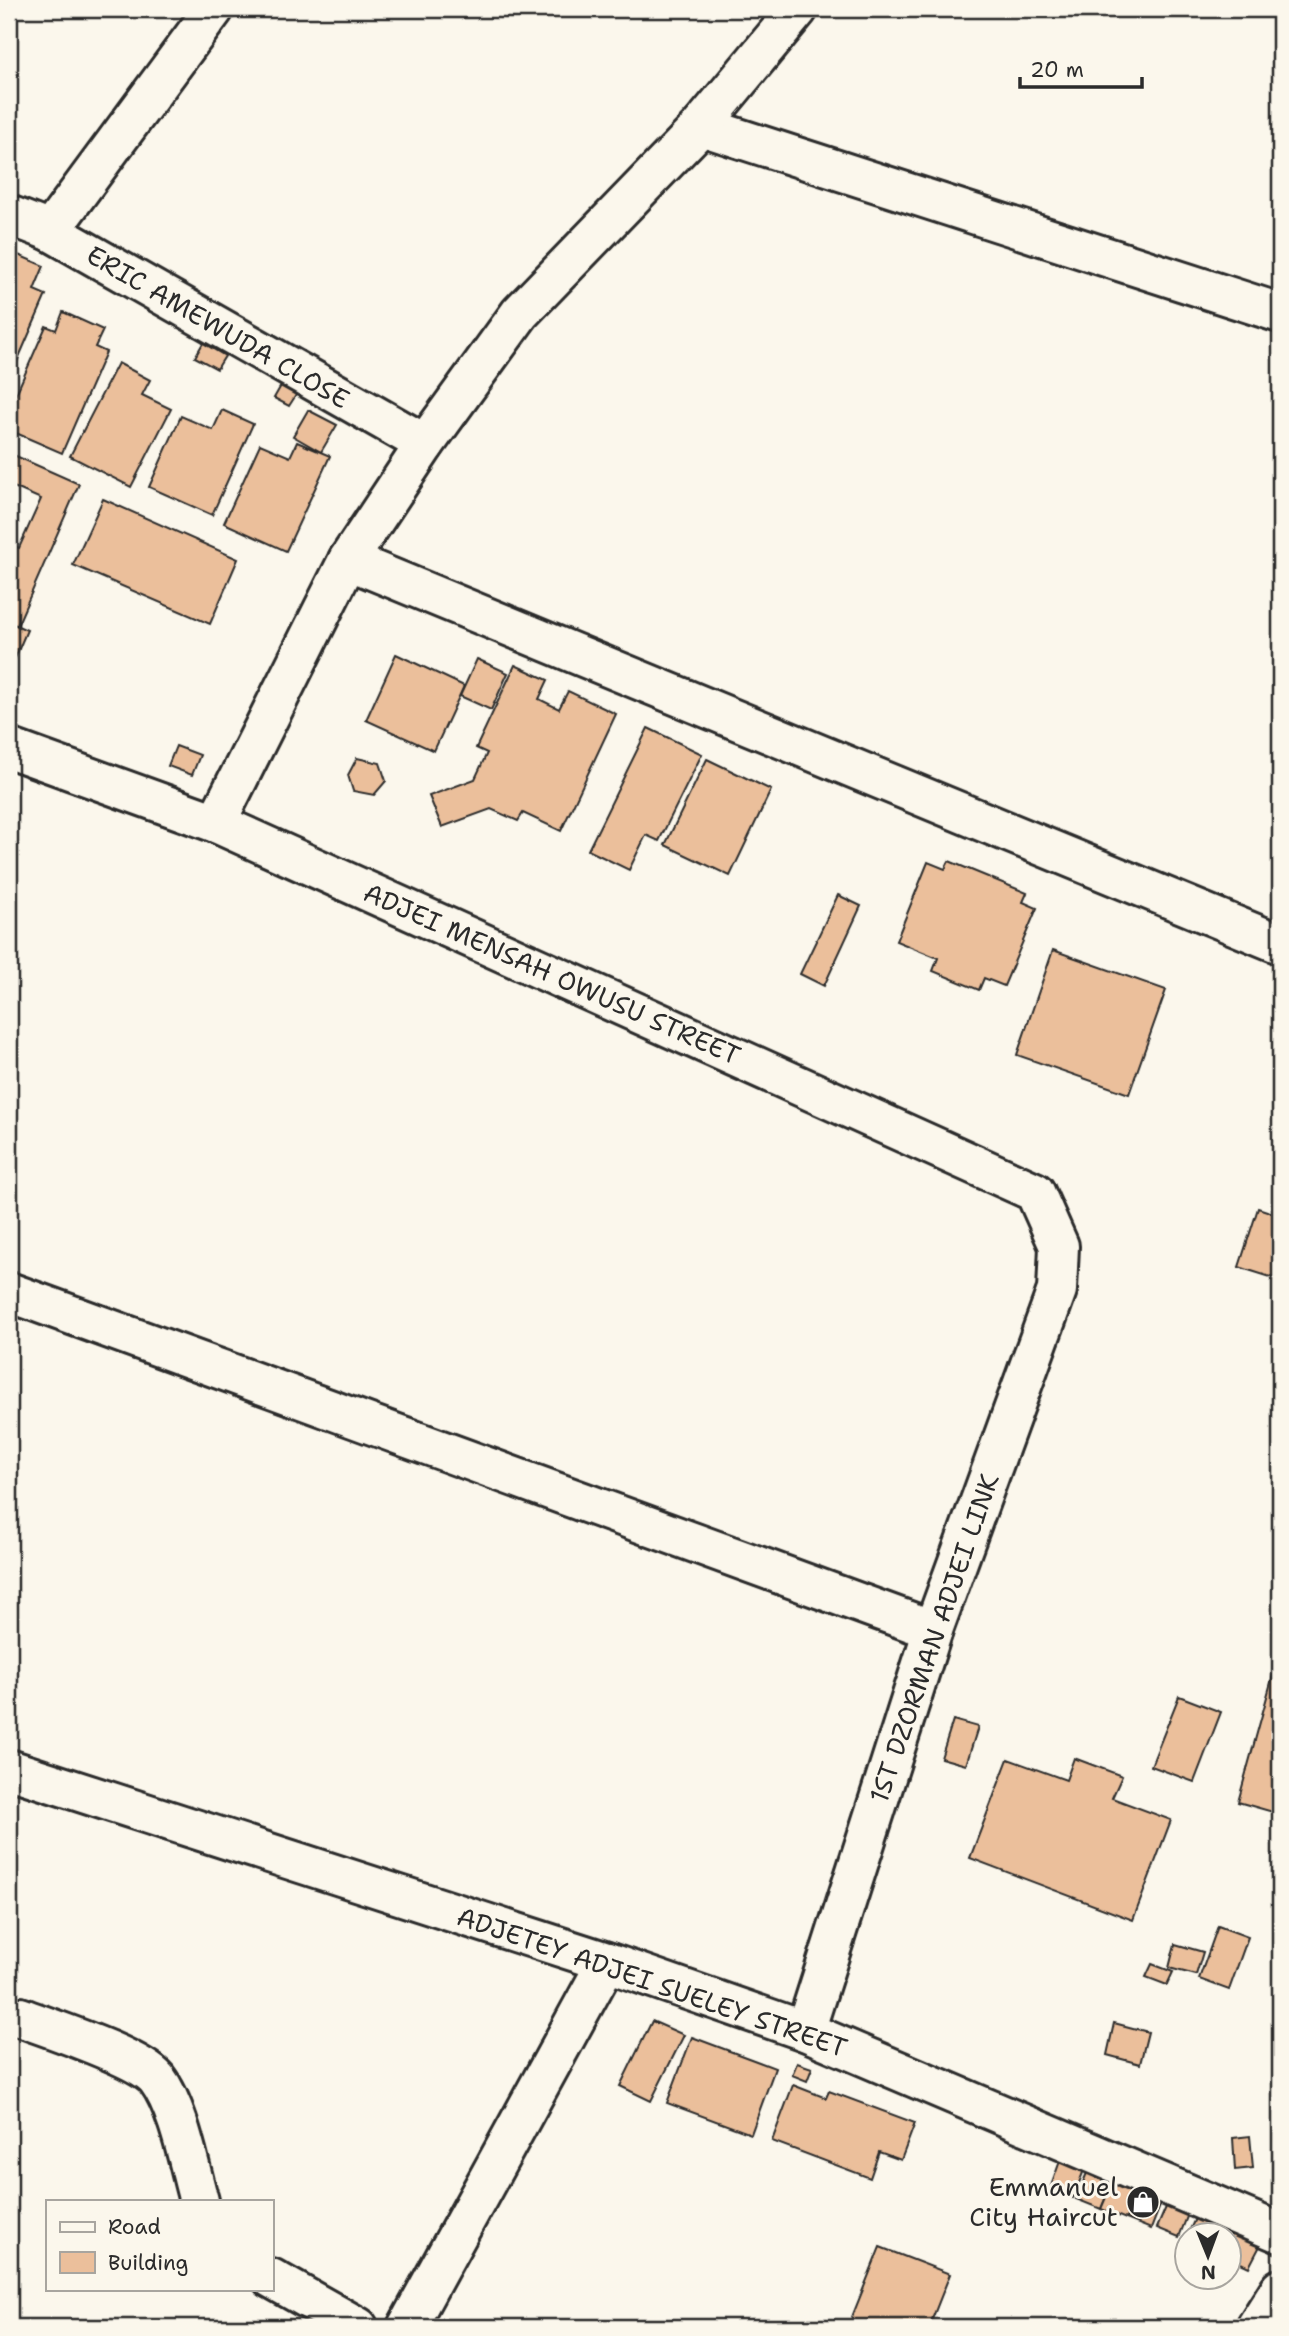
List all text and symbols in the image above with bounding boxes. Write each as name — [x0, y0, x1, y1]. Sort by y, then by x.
scale bar — [1020, 46, 1142, 90]
text: 20 m — [1030, 56, 1084, 84]
street label: ERIC AMEWUDA CLOSE — [80, 237, 356, 416]
street label: ADJEI MENSAH OWUSU STREET — [358, 874, 746, 1073]
street label: 1ST DZORMAN ADJEI LINK — [861, 1468, 1006, 1807]
street label: ADJETEY ADJEI SUELEY STREET — [452, 1898, 852, 2065]
place label: Emmanuel City Haircut — [969, 2169, 1118, 2234]
shop icon: Emmanuel City Haircut — [1124, 2183, 1162, 2221]
legend — [46, 2200, 273, 2290]
text: Road — [108, 2213, 161, 2241]
north arrow — [1174, 2220, 1244, 2290]
text: Building — [108, 2249, 188, 2277]
text: N — [1201, 2260, 1216, 2285]

